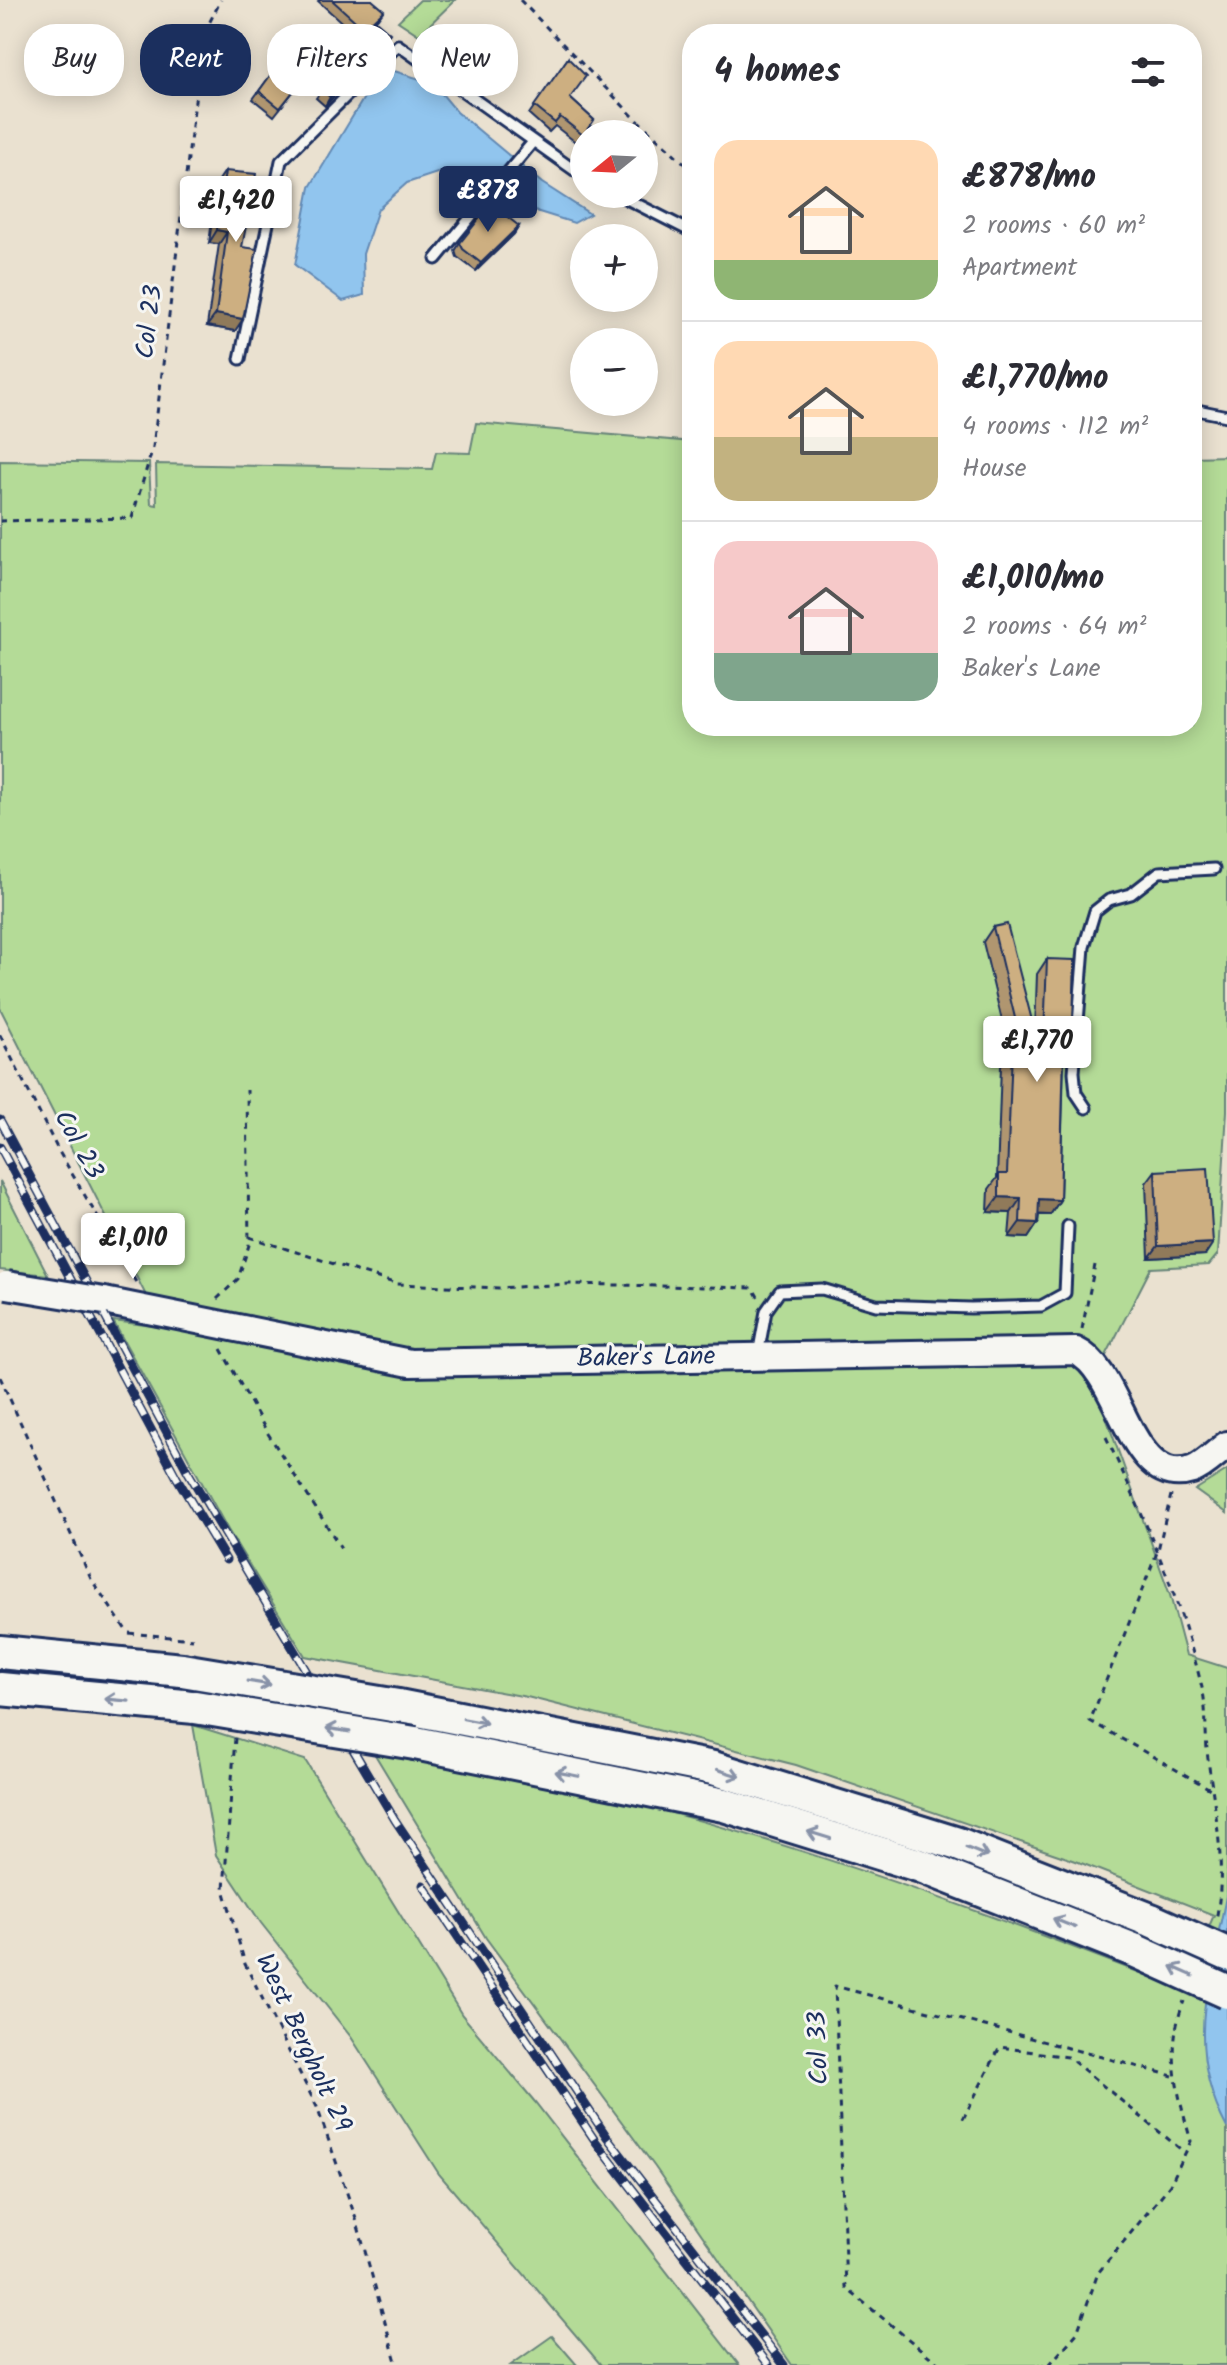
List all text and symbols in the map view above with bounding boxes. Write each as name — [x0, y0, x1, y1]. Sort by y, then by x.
chip: Buy — [24, 24, 124, 96]
chip: Rent — [140, 24, 251, 96]
chip: Filters — [267, 24, 396, 96]
chip: New — [412, 24, 518, 96]
text: 4 homes — [714, 45, 841, 99]
icon: filters — [1126, 50, 1170, 94]
north arrow — [570, 120, 658, 208]
map controls — [570, 120, 658, 416]
text: £878/mo — [962, 151, 1096, 205]
pin: £878 — [441, 166, 535, 234]
text: £878 — [457, 171, 519, 213]
icon: home — [778, 172, 874, 268]
pin: £1,420 — [171, 176, 301, 244]
text: £1,420 — [198, 181, 274, 223]
text: 2 rooms · 60 m² — [962, 205, 1145, 247]
button: + — [570, 224, 658, 312]
text: Apartment — [962, 247, 1077, 289]
street label: Col 23 — [125, 283, 175, 361]
button: − — [570, 328, 658, 416]
text: £1,770/mo — [962, 352, 1109, 406]
icon: home — [778, 373, 874, 469]
text: 4 rooms · 112 m² — [962, 406, 1148, 448]
text: House — [962, 448, 1026, 490]
text: £1,010/mo — [962, 552, 1104, 606]
icon: home — [778, 573, 874, 669]
text: 2 rooms · 64 m² — [962, 606, 1146, 648]
text: Baker's Lane — [962, 648, 1100, 690]
pin: £1,770 — [972, 1016, 1102, 1084]
text: £1,770 — [1001, 1021, 1073, 1063]
street label: Col 23 — [42, 1102, 114, 1188]
pin: £1,010 — [68, 1213, 198, 1281]
text: £1,010 — [99, 1218, 167, 1260]
street label: Baker's Lane — [576, 1336, 716, 1380]
one-way arrow — [246, 1676, 272, 1691]
one-way arrow — [104, 1692, 131, 1707]
one-way arrow — [461, 1714, 487, 1729]
one-way arrow — [326, 1722, 351, 1737]
one-way arrow — [555, 1765, 580, 1780]
one-way arrow — [716, 1766, 742, 1781]
one-way arrow — [807, 1827, 833, 1842]
one-way arrow — [964, 1846, 989, 1860]
one-way arrow — [1052, 1914, 1077, 1929]
street label: West Bergholt 29 — [243, 1947, 363, 2140]
one-way arrow — [1170, 1963, 1194, 1978]
street label: Col 33 — [797, 2010, 841, 2086]

